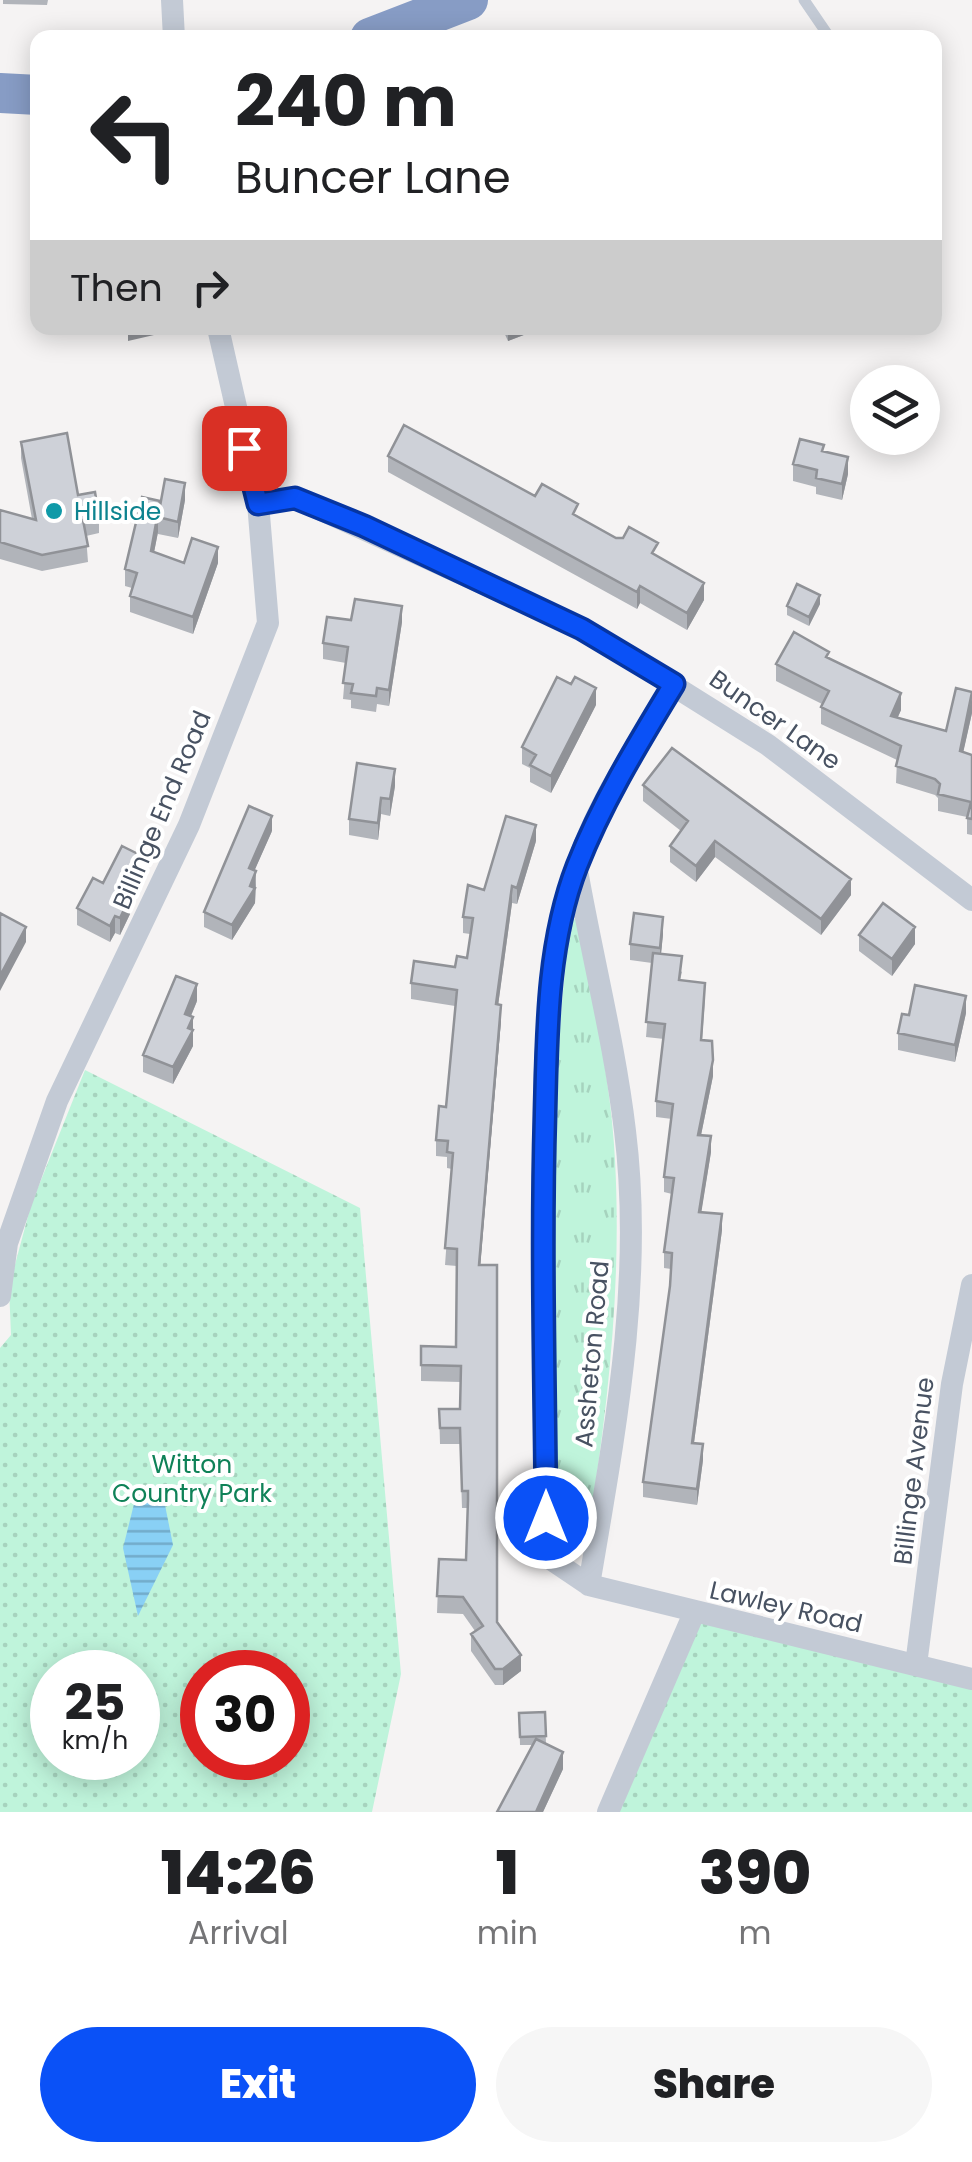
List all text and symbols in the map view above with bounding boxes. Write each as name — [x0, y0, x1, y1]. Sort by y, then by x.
text: 240 m — [235, 52, 457, 151]
icon: left — [70, 70, 200, 200]
text: Buncer Lane — [235, 146, 511, 209]
icon: right — [183, 260, 238, 315]
text: Then — [70, 261, 163, 314]
map controls — [850, 365, 940, 455]
button: layers — [850, 365, 940, 455]
pin — [202, 406, 287, 491]
icon: arrive — [217, 421, 272, 476]
place label: Hillside — [74, 494, 161, 529]
marker: Hillside — [43, 500, 65, 522]
street label: Buncer Lane — [702, 662, 848, 778]
street label: Billinge End Road — [104, 705, 220, 915]
street label: Assheton Road — [566, 1259, 618, 1449]
street label: Billinge Avenue — [885, 1375, 943, 1567]
park label: Witton Country Park — [112, 1447, 272, 1511]
position arrow — [494, 1466, 598, 1570]
street label: Lawley Road — [706, 1572, 866, 1642]
speed limit sign: 30 — [180, 1650, 310, 1780]
text: 25 — [64, 1667, 126, 1738]
text: km/h — [62, 1723, 128, 1758]
text: 14:26 — [161, 1831, 316, 1915]
text: 1 — [496, 1831, 519, 1915]
text: 390 — [699, 1831, 811, 1915]
text: Arrival — [188, 1910, 289, 1955]
text: min — [477, 1910, 538, 1955]
text: m — [739, 1910, 771, 1955]
button: Exit — [40, 2027, 476, 2142]
button: Share — [496, 2027, 932, 2142]

